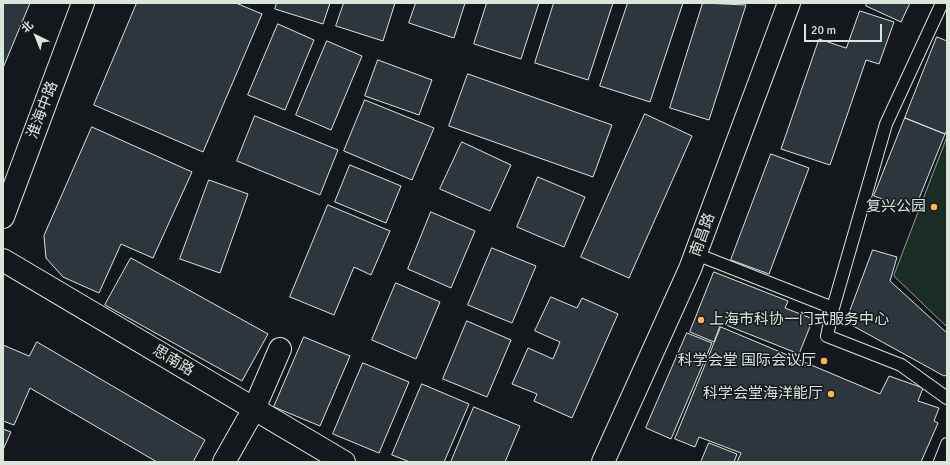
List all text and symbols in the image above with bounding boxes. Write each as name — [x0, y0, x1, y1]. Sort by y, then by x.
north arrow — [16, 16, 56, 56]
scale bar — [806, 16, 884, 42]
text: 北 — [19, 18, 36, 35]
text: 20 m — [811, 23, 836, 38]
street label: 淮海中路 — [24, 79, 62, 141]
place label: 复兴公园 — [866, 198, 926, 216]
marker: 复兴公园 — [929, 202, 939, 212]
street label: 南昌路 — [687, 211, 719, 259]
place label: 上海市科协一门式服务中心 — [709, 311, 889, 329]
marker: 上海市科协一门式服务中心 — [696, 315, 706, 325]
street label: 思南路 — [149, 342, 197, 380]
place label: 科学会堂 国际会议厅 — [678, 352, 816, 370]
marker: 科学会堂 国际会议厅 — [819, 356, 829, 366]
place label: 科学会堂海洋能厅 — [703, 385, 823, 403]
marker: 科学会堂海洋能厅 — [826, 389, 836, 399]

